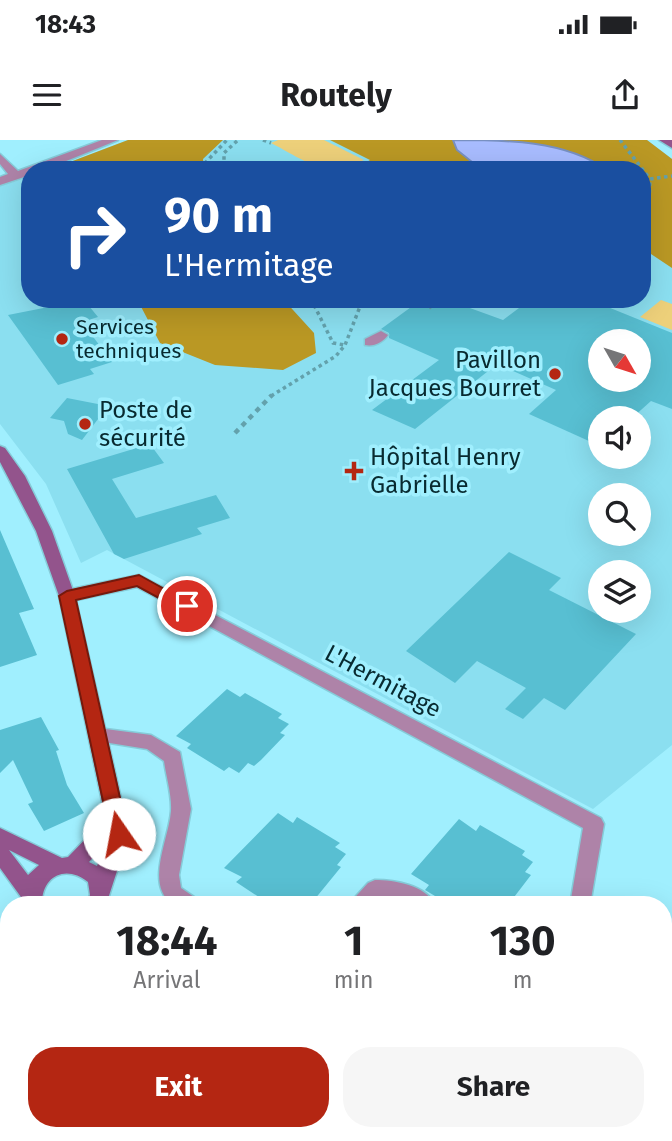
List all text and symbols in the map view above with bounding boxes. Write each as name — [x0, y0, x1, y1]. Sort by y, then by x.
text: 18:43 — [35, 9, 96, 40]
icon: menu — [28, 76, 66, 114]
text: Routely — [280, 76, 392, 114]
icon: share — [606, 76, 644, 114]
text: 90 m — [164, 186, 273, 245]
icon: right — [49, 189, 140, 280]
text: L'Hermitage — [164, 246, 334, 284]
place label: Services techniques — [76, 314, 182, 364]
north arrow — [588, 329, 651, 392]
map controls — [588, 329, 651, 623]
marker: Services techniques — [54, 331, 70, 347]
place label: Pavillon Jacques Bourret — [369, 346, 541, 402]
marker: Pavillon Jacques Bourret — [547, 366, 563, 382]
place label: Poste de sécurité — [99, 396, 193, 452]
button: sound — [588, 406, 651, 469]
marker: Poste de sécurité — [77, 416, 93, 432]
place label: Hôpital Henry Gabrielle — [370, 443, 521, 499]
marker: Hôpital Henry Gabrielle — [344, 461, 364, 481]
button: search — [588, 483, 651, 546]
button: layers — [588, 560, 651, 623]
pin — [157, 576, 217, 636]
icon: arrive — [168, 587, 206, 625]
street label: L'Hermitage — [320, 639, 446, 723]
position arrow — [82, 797, 156, 871]
text: 18:44 — [116, 916, 218, 966]
text: 1 — [344, 916, 363, 966]
text: 130 — [490, 916, 556, 966]
text: Arrival — [133, 966, 201, 994]
text: min — [334, 966, 373, 994]
text: m — [513, 966, 533, 994]
button: Exit — [28, 1047, 329, 1127]
button: Share — [343, 1047, 644, 1127]

